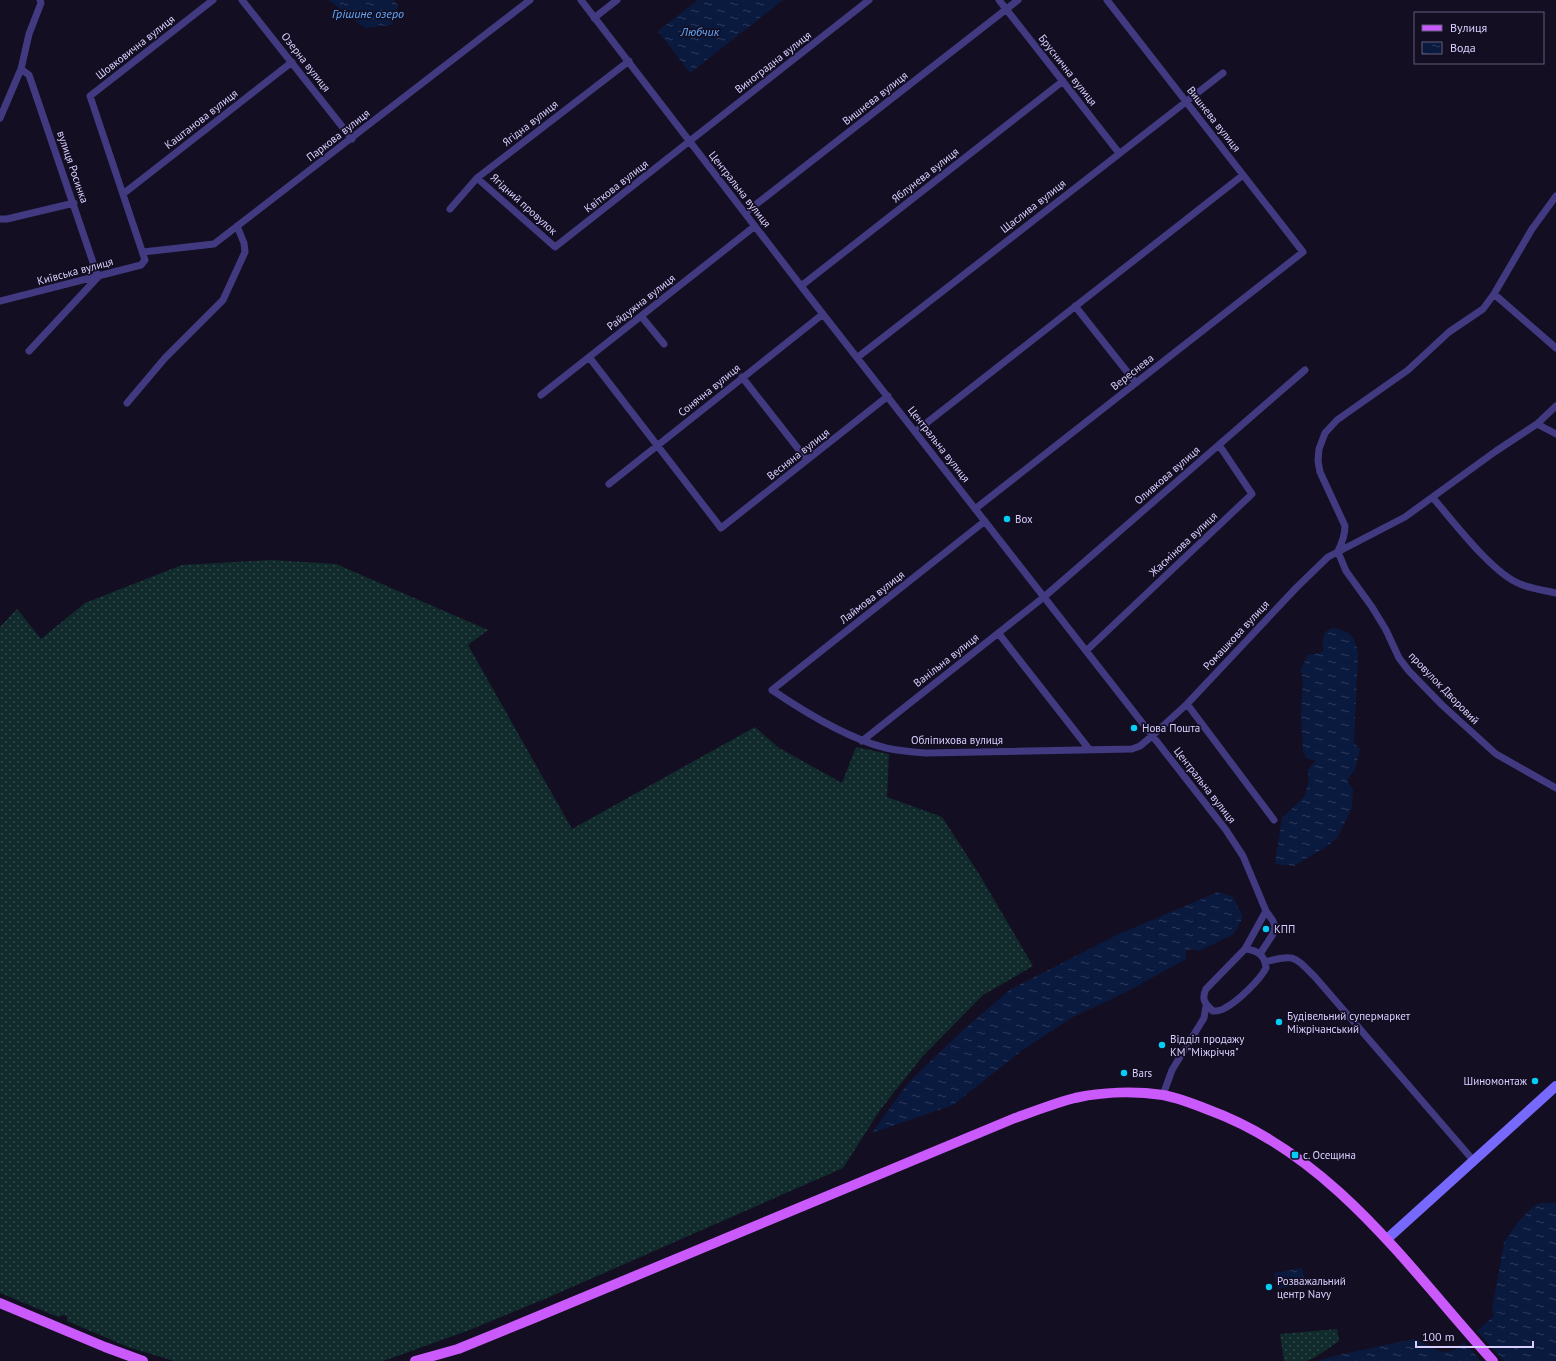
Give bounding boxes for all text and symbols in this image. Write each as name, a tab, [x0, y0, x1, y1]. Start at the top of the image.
water label: Грішине озеро	[332, 6, 404, 21]
street label: Шовковична вулиця	[93, 12, 177, 82]
legend	[1414, 12, 1544, 64]
text: Вулиця	[1450, 20, 1487, 35]
water label: Любчик	[680, 24, 720, 39]
street label: Виноградна вулиця	[732, 28, 814, 96]
street label: Озерна вулиця	[278, 30, 334, 94]
street label: Бруснична вулиця	[1036, 31, 1100, 109]
text: Вода	[1450, 40, 1476, 55]
street label: Вишнева вулиця	[839, 68, 911, 128]
street label: Вишнева вулиця	[1184, 83, 1244, 155]
street label: Каштанова вулиця	[162, 86, 240, 152]
street label: Ягідна вулиця	[499, 97, 561, 149]
street label: Паркова вулиця	[303, 106, 373, 164]
street label: вулиця Росинка	[54, 129, 92, 205]
street label: Яблунева вулиця	[889, 144, 961, 206]
street label: Центральна вулиця	[706, 148, 774, 230]
street label: Квіткова вулиця	[581, 157, 651, 215]
street label: Ягідний провулок	[488, 170, 561, 238]
street label: Щаслива вулиця	[998, 176, 1068, 236]
street label: Київська вулиця	[35, 254, 115, 288]
street label: Райдужна вулиця	[604, 271, 678, 333]
street label: Вереснева	[1108, 351, 1156, 393]
street label: Сонячна вулиця	[675, 361, 743, 419]
street label: Центральна вулиця	[905, 403, 973, 485]
street label: Весняна вулиця	[764, 425, 832, 483]
street label: Оливкова вулиця	[1131, 443, 1203, 507]
street label: Жасмінова вулиця	[1145, 509, 1220, 580]
place label: Box	[1015, 512, 1033, 526]
marker: Box	[1002, 514, 1012, 524]
street label: Лаймова вулиця	[836, 567, 907, 627]
street label: Ромашкова вулиця	[1200, 597, 1272, 673]
street label: Ванільна вулиця	[911, 630, 981, 690]
street label: провулок Дворовий	[1406, 649, 1482, 727]
place label: Нова Пошта	[1142, 721, 1200, 735]
marker: Нова Пошта	[1129, 723, 1139, 733]
street label: Обліпихова вулиця	[911, 733, 1003, 747]
street label: Центральна вулиця	[1171, 744, 1239, 826]
place label: КПП	[1274, 922, 1295, 936]
marker: КПП	[1261, 924, 1271, 934]
place label: Будівельний супермаркет Міжрічанський	[1287, 1009, 1411, 1036]
marker: Будівельний супермаркет Міжрічанський	[1274, 1017, 1284, 1027]
place label: Відділ продажу КМ "Міжріччя"	[1170, 1032, 1245, 1059]
marker: Відділ продажу КМ "Міжріччя"	[1157, 1040, 1167, 1050]
place label: Bars	[1132, 1066, 1153, 1080]
marker: Bars	[1119, 1068, 1129, 1078]
place label: Шиномонтаж	[1463, 1074, 1528, 1088]
marker: Шиномонтаж	[1530, 1076, 1540, 1086]
place label: с. Осещина	[1303, 1148, 1356, 1162]
marker: с. Осещина	[1290, 1150, 1300, 1160]
place label: Розважальний центр Navy	[1277, 1274, 1346, 1301]
marker: Розважальний центр Navy	[1264, 1282, 1274, 1292]
scale bar	[1416, 1323, 1533, 1349]
text: 100 m	[1422, 1329, 1455, 1344]

